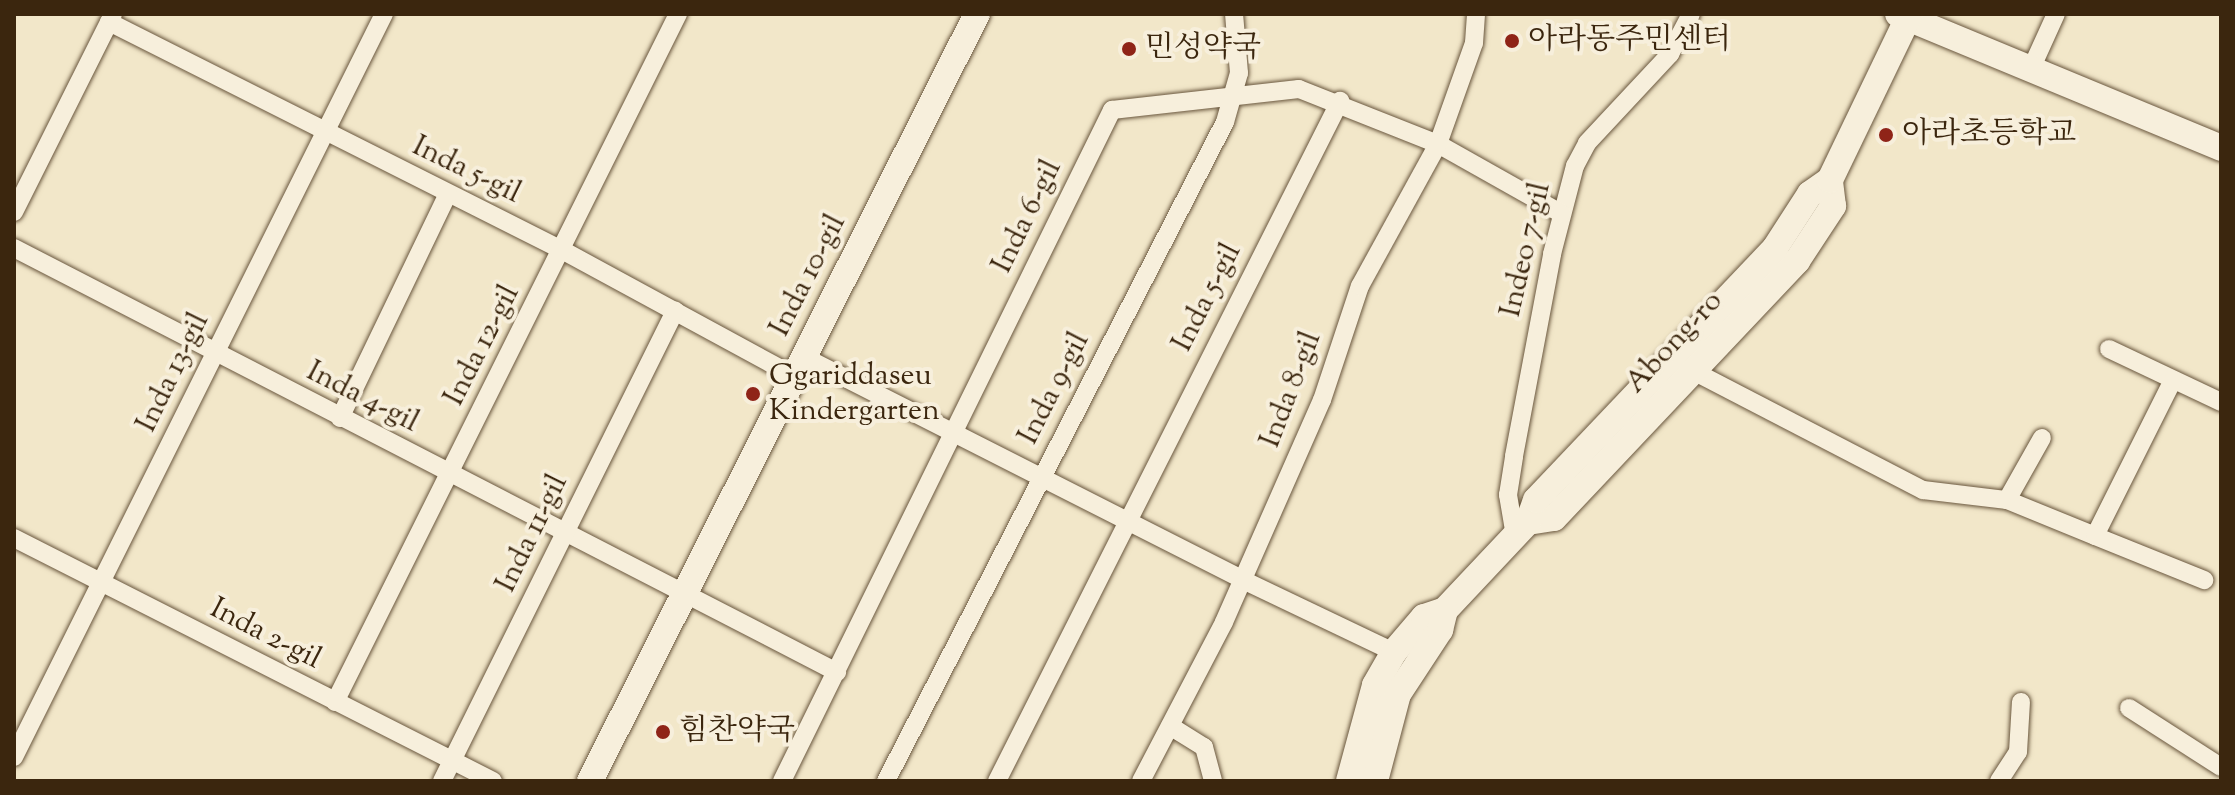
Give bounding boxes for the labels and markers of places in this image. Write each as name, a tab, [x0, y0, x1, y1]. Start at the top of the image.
place label: 아라동주민센터	[1528, 23, 1731, 59]
place label: 민성약국	[1145, 31, 1261, 67]
marker: 아라동주민센터	[1503, 32, 1521, 50]
marker: 민성약국	[1120, 40, 1138, 58]
place label: 아라초등학교	[1902, 117, 2076, 153]
marker: 아라초등학교	[1877, 126, 1895, 144]
place label: Ggariddaseu Kindergarten	[769, 359, 940, 430]
marker: Ggariddaseu Kindergarten	[744, 385, 762, 403]
place label: 힘찬약국	[679, 714, 795, 750]
marker: 힘찬약국	[654, 723, 672, 741]

